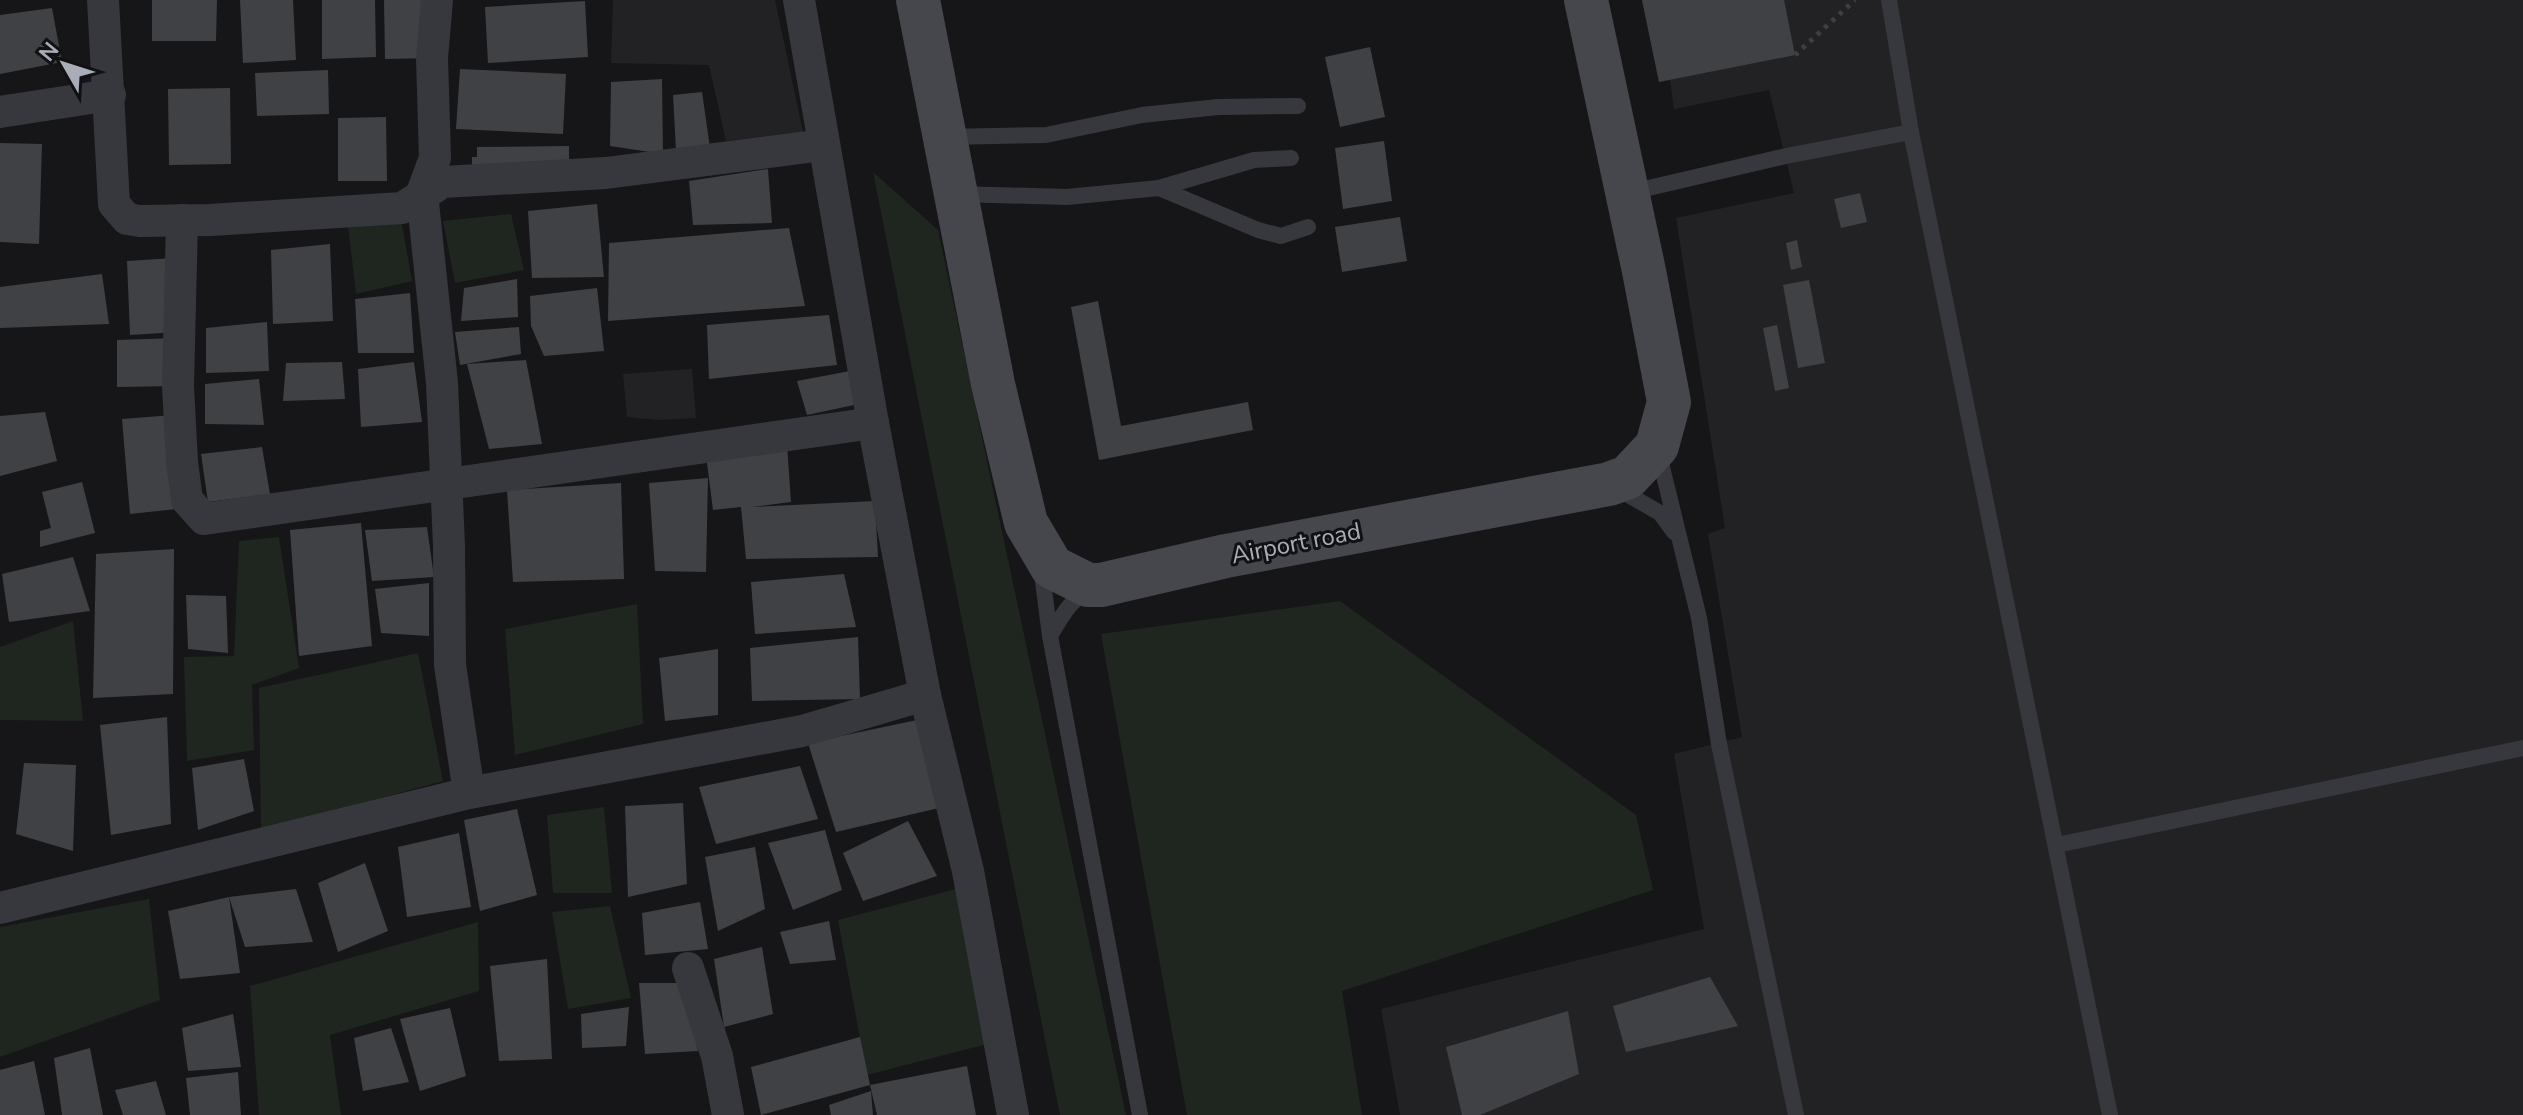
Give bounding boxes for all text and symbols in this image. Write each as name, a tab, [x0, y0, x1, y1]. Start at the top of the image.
north arrow	[24, 24, 104, 104]
text: N	[32, 36, 66, 68]
street label: Airport road	[1229, 515, 1363, 571]

